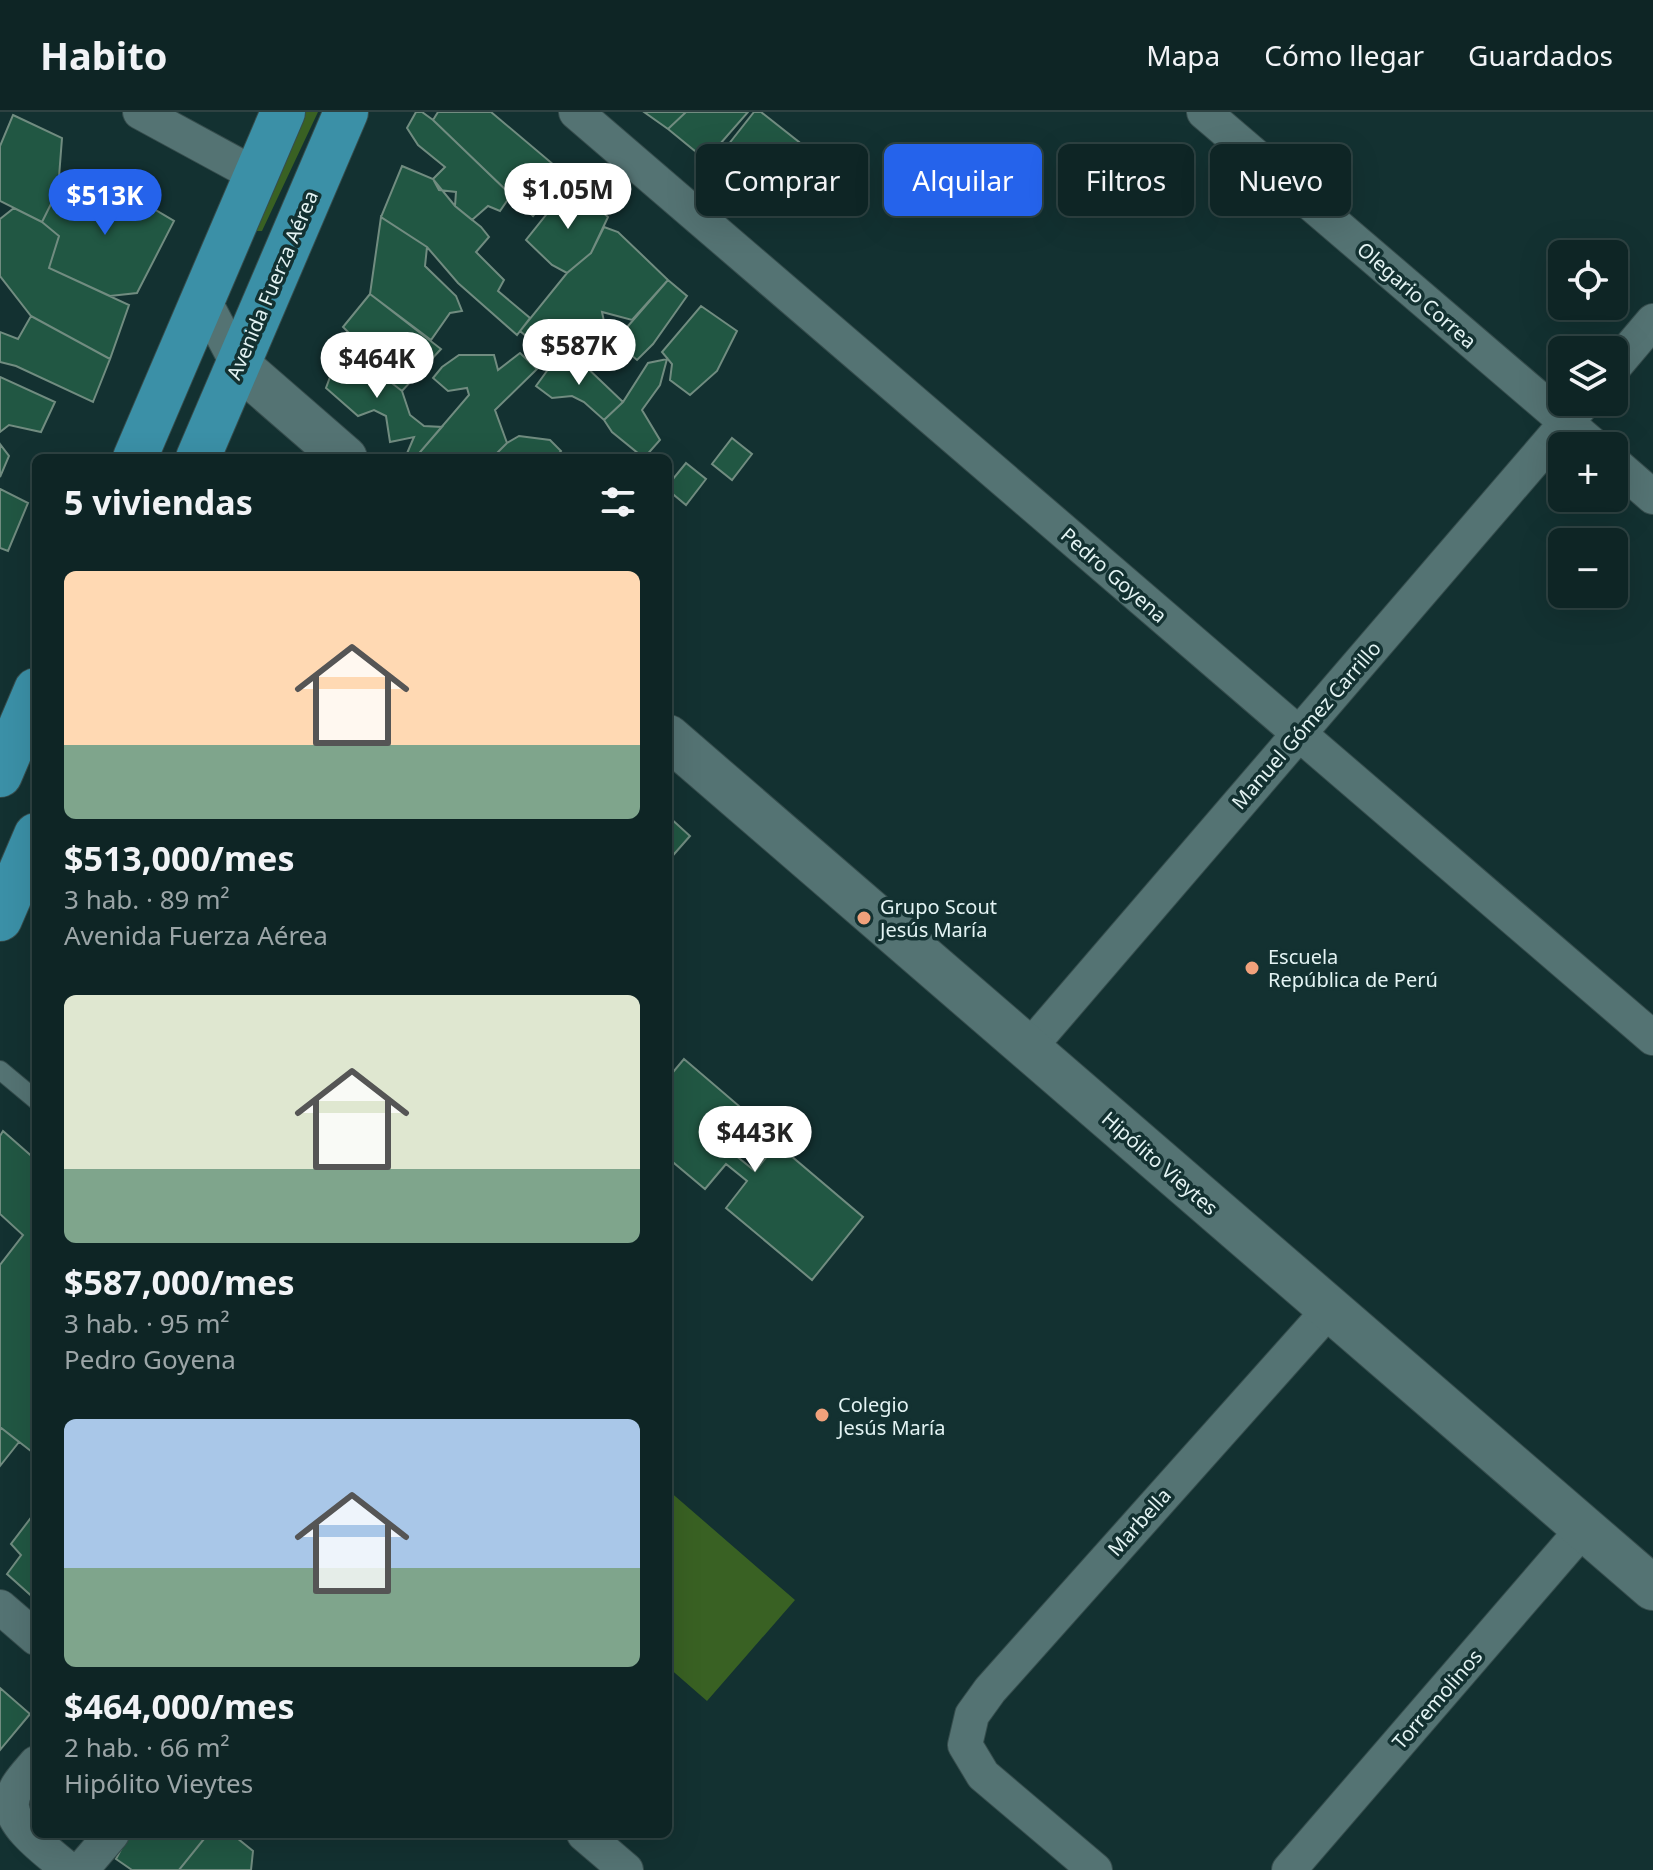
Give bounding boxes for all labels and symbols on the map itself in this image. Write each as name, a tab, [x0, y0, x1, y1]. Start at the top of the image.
pin: $1.05M	[503, 163, 633, 231]
pin: $513K	[49, 169, 161, 237]
street label: Avenida Fuerza Aérea	[220, 186, 324, 384]
street label: Olegario Correa	[1352, 236, 1482, 354]
pin: $587K	[523, 319, 635, 387]
pin: $464K	[321, 332, 433, 400]
street label: Pedro Goyena	[1055, 521, 1173, 629]
street label: Manuel Gómez Carrillo	[1225, 635, 1387, 815]
place label: Grupo Scout Jesús María	[878, 893, 997, 943]
marker: Grupo Scout Jesús María	[855, 909, 873, 927]
place label: Escuela República de Perú	[1268, 943, 1438, 993]
marker: Escuela República de Perú	[1243, 959, 1261, 977]
street label: Hipólito Vieytes	[1096, 1105, 1224, 1221]
pin: $443K	[699, 1106, 811, 1174]
place label: Colegio Jesús María	[836, 1391, 945, 1441]
marker: Colegio Jesús María	[813, 1406, 831, 1424]
street label: Marbella	[1101, 1482, 1177, 1562]
street label: Torremolinos	[1386, 1643, 1488, 1755]

